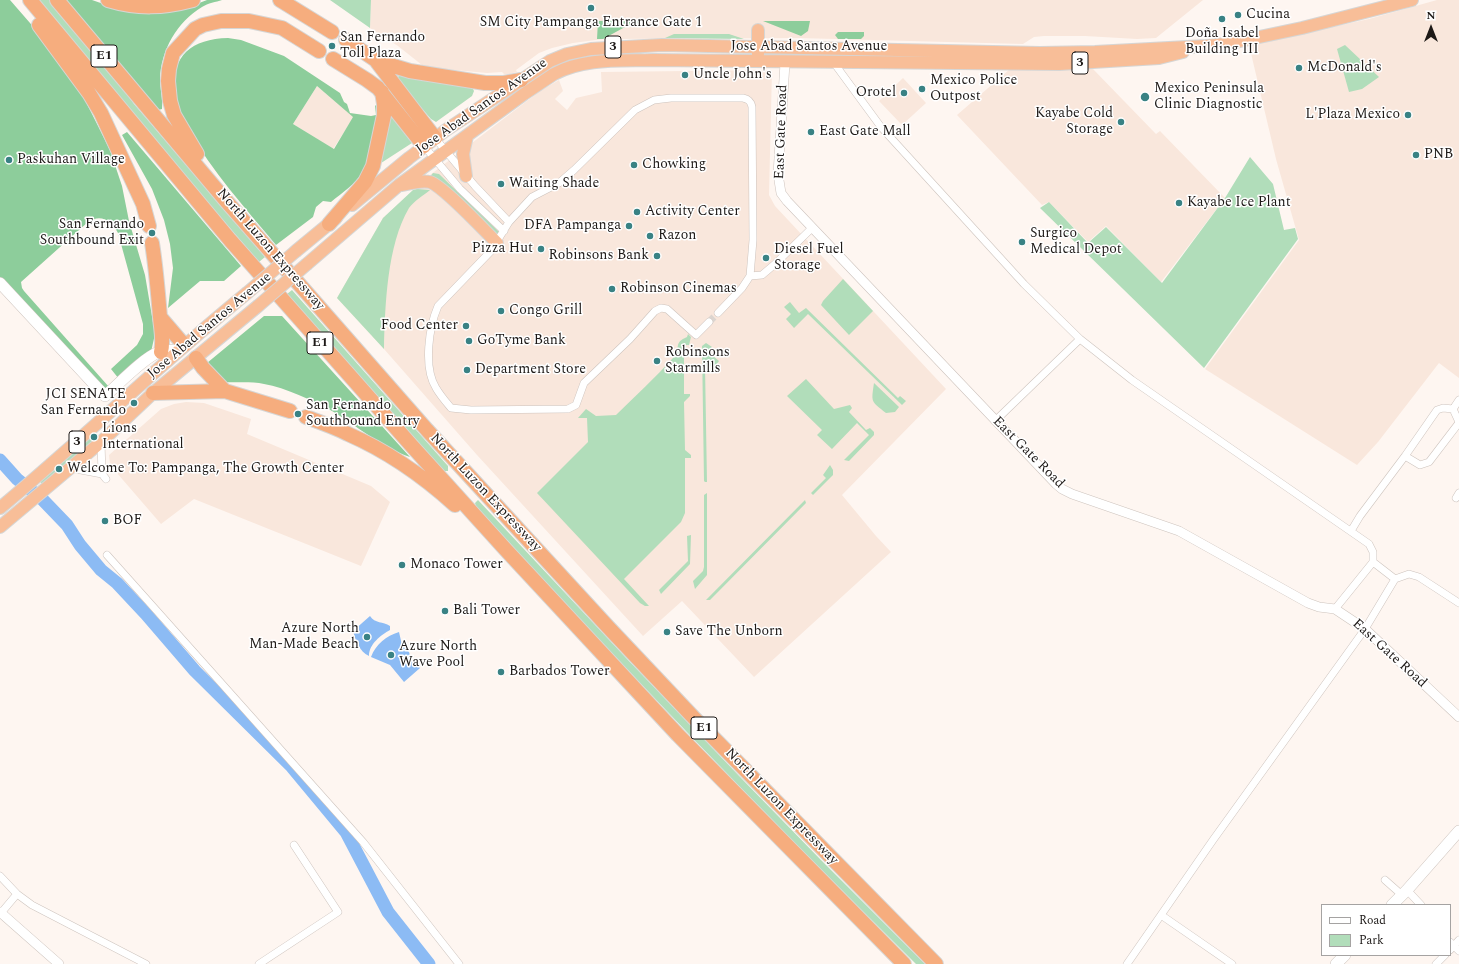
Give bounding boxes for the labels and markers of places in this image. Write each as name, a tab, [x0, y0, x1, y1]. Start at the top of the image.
marker: SM City Pampanga Entrance Gate 1	[586, 3, 596, 13]
place label: Cucina	[1246, 7, 1290, 23]
marker: Cucina	[1233, 10, 1243, 20]
marker: Doña Isabel Building III	[1217, 14, 1227, 24]
place label: SM City Pampanga Entrance Gate 1	[480, 15, 702, 31]
place label: Doña Isabel Building III	[1185, 26, 1259, 58]
place label: San Fernando Toll Plaza	[340, 30, 425, 62]
marker: San Fernando Toll Plaza	[327, 41, 337, 51]
place label: McDonald's	[1307, 60, 1382, 76]
marker: McDonald's	[1294, 63, 1304, 73]
place label: Uncle John's	[693, 67, 772, 83]
marker: Uncle John's	[680, 70, 690, 80]
place label: Mexico Police Outpost	[930, 73, 1017, 106]
place label: Mexico Peninsula Clinic Diagnostic	[1154, 81, 1264, 114]
marker: Mexico Police Outpost	[917, 84, 927, 94]
place label: Orotel	[856, 85, 896, 101]
marker: Orotel	[899, 88, 909, 98]
marker: Mexico Peninsula Clinic Diagnostic	[1139, 91, 1151, 103]
place label: Kayabe Cold Storage	[1035, 106, 1113, 138]
place label: L'Plaza Mexico	[1305, 107, 1400, 123]
marker: L'Plaza Mexico	[1403, 110, 1413, 120]
marker: Kayabe Cold Storage	[1116, 117, 1126, 127]
place label: East Gate Mall	[819, 124, 911, 140]
marker: East Gate Mall	[806, 127, 816, 137]
place label: PNB	[1424, 147, 1453, 163]
marker: PNB	[1411, 150, 1421, 160]
place label: Paskuhan Village	[17, 152, 125, 168]
marker: Paskuhan Village	[4, 155, 14, 165]
place label: Chowking	[642, 157, 706, 173]
marker: Chowking	[629, 160, 639, 170]
place label: Waiting Shade	[509, 176, 599, 192]
marker: Waiting Shade	[496, 179, 506, 189]
place label: Kayabe Ice Plant	[1187, 195, 1291, 211]
marker: Kayabe Ice Plant	[1174, 198, 1184, 208]
place label: Activity Center	[645, 204, 740, 220]
marker: Activity Center	[632, 207, 642, 217]
place label: San Fernando Southbound Exit	[40, 217, 144, 250]
place label: DFA Pampanga	[524, 218, 621, 234]
marker: DFA Pampanga	[624, 221, 634, 231]
place label: Surgico Medical Depot	[1030, 226, 1122, 258]
marker: San Fernando Southbound Exit	[147, 228, 157, 238]
place label: Razon	[658, 228, 696, 244]
marker: Razon	[645, 231, 655, 241]
marker: Surgico Medical Depot	[1017, 237, 1027, 247]
place label: Pizza Hut	[472, 241, 533, 257]
place label: Diesel Fuel Storage	[774, 242, 844, 274]
marker: Pizza Hut	[536, 244, 546, 254]
place label: Robinsons Bank	[549, 248, 649, 264]
marker: Robinsons Bank	[652, 251, 662, 261]
marker: Diesel Fuel Storage	[761, 253, 771, 263]
place label: Robinson Cinemas	[620, 281, 737, 297]
marker: Robinson Cinemas	[607, 284, 617, 294]
place label: Congo Grill	[509, 303, 582, 319]
marker: Congo Grill	[496, 306, 506, 316]
place label: Food Center	[381, 318, 458, 334]
marker: Food Center	[461, 321, 471, 331]
place label: GoTyme Bank	[477, 333, 566, 349]
marker: GoTyme Bank	[464, 336, 474, 346]
place label: Robinsons Starmills	[665, 345, 730, 378]
marker: Robinsons Starmills	[652, 356, 662, 366]
place label: Department Store	[475, 362, 586, 378]
marker: Department Store	[462, 365, 472, 375]
place label: JCI SENATE San Fernando	[41, 387, 126, 420]
marker: JCI SENATE San Fernando	[129, 398, 139, 408]
place label: San Fernando Southbound Entry	[306, 398, 420, 430]
marker: San Fernando Southbound Entry	[293, 409, 303, 419]
place label: Lions International	[102, 421, 184, 454]
marker: Lions International	[89, 432, 99, 442]
place label: Welcome To: Pampanga, The Growth Center	[67, 461, 344, 477]
marker: Welcome To: Pampanga, The Growth Center	[54, 464, 64, 474]
place label: BOF	[113, 513, 142, 529]
marker: BOF	[100, 516, 110, 526]
place label: Monaco Tower	[410, 557, 503, 573]
marker: Monaco Tower	[397, 560, 407, 570]
place label: Bali Tower	[453, 603, 520, 619]
marker: Bali Tower	[440, 606, 450, 616]
place label: Azure North Man-Made Beach	[249, 621, 359, 654]
place label: Save The Unborn	[675, 624, 783, 640]
marker: Save The Unborn	[662, 627, 672, 637]
marker: Azure North Man-Made Beach	[362, 632, 372, 642]
place label: Azure North Wave Pool	[399, 639, 477, 672]
marker: Azure North Wave Pool	[386, 650, 396, 660]
place label: Barbados Tower	[509, 664, 609, 680]
marker: Barbados Tower	[496, 667, 506, 677]

